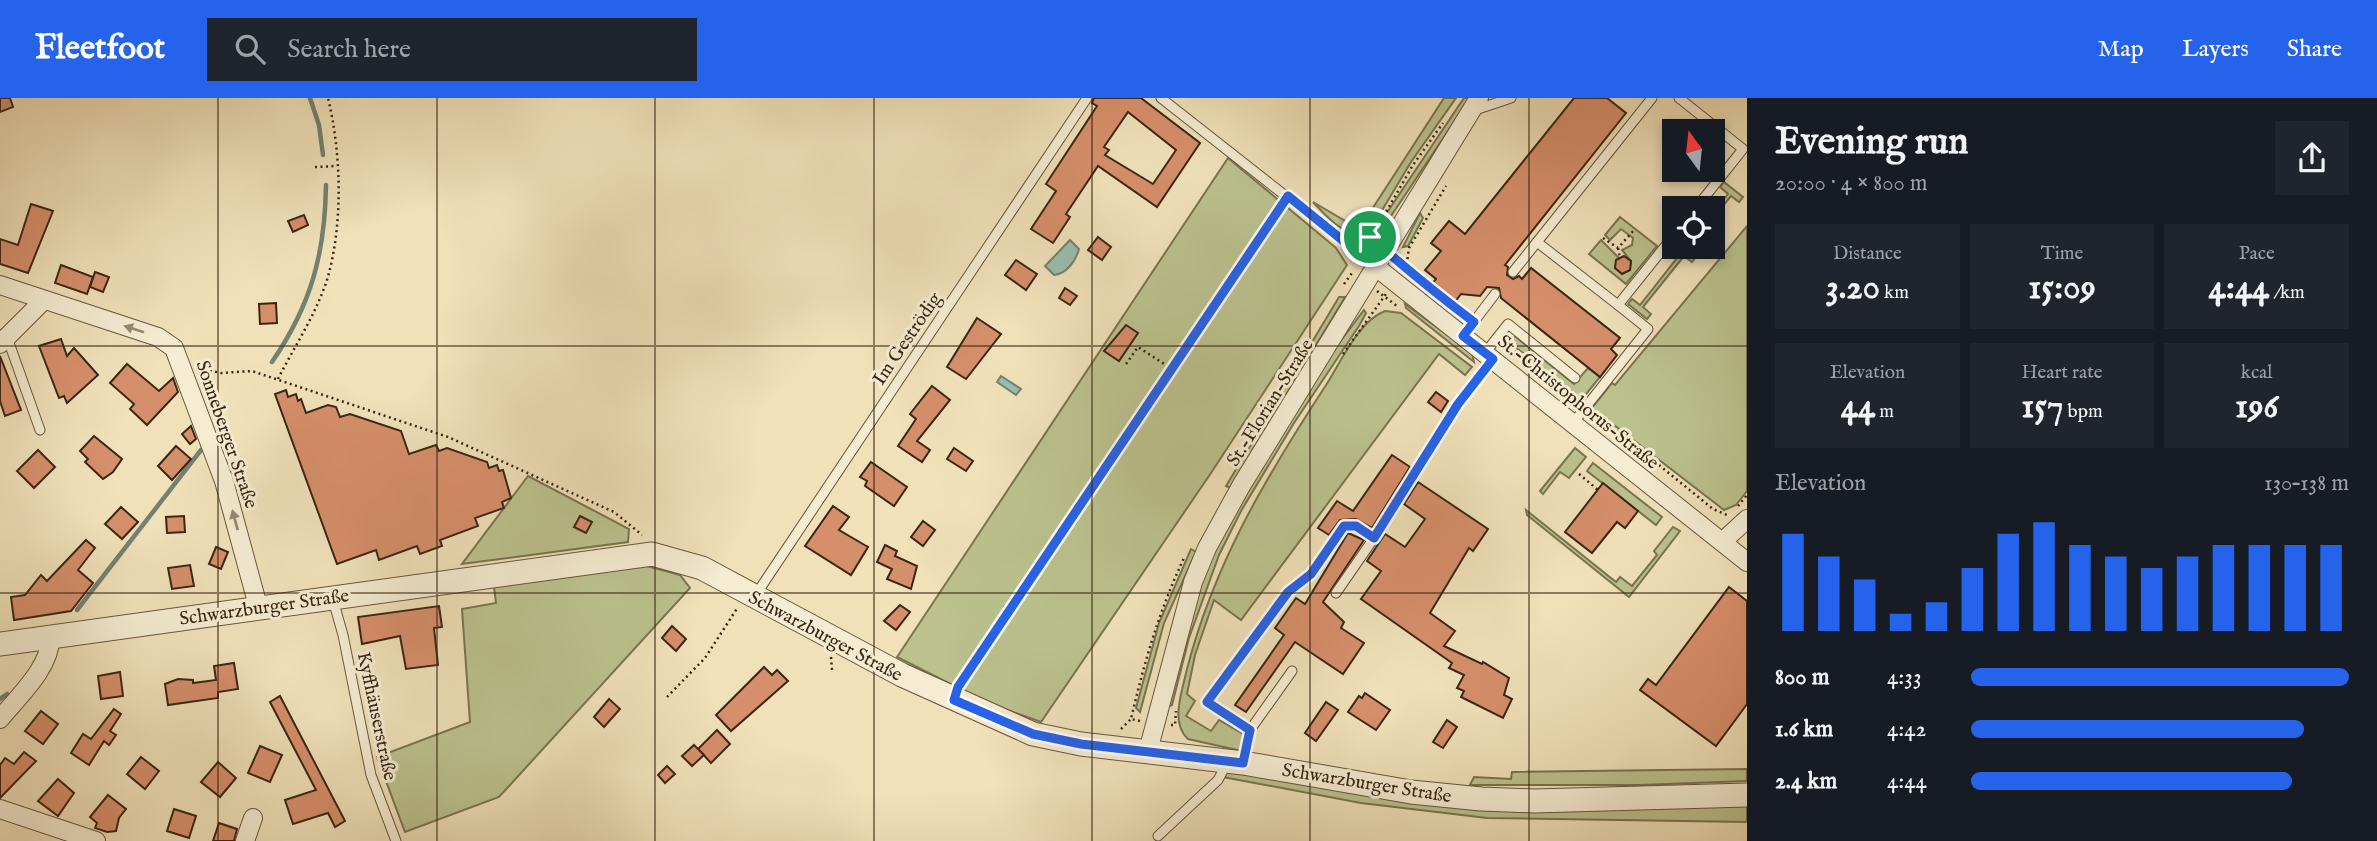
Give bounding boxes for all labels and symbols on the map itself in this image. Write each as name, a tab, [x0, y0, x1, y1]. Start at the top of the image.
north arrow	[1662, 119, 1726, 182]
pin	[1340, 207, 1400, 267]
street label: Im Geströdig	[868, 288, 948, 390]
one-way arrow	[123, 323, 144, 334]
street label: St.-Christophorus-Straße	[1492, 330, 1664, 475]
street label: St.-Florian-Straße	[1222, 335, 1320, 471]
street label: Sonneberger Straße	[190, 358, 263, 512]
one-way arrow	[229, 509, 239, 530]
street label: Schwarzburger Straße	[178, 584, 351, 632]
street label: Schwarzburger Straße	[744, 586, 907, 688]
street label: Kyffhäuserstraße	[351, 650, 401, 783]
street label: Schwarzburger Straße	[1280, 759, 1453, 809]

